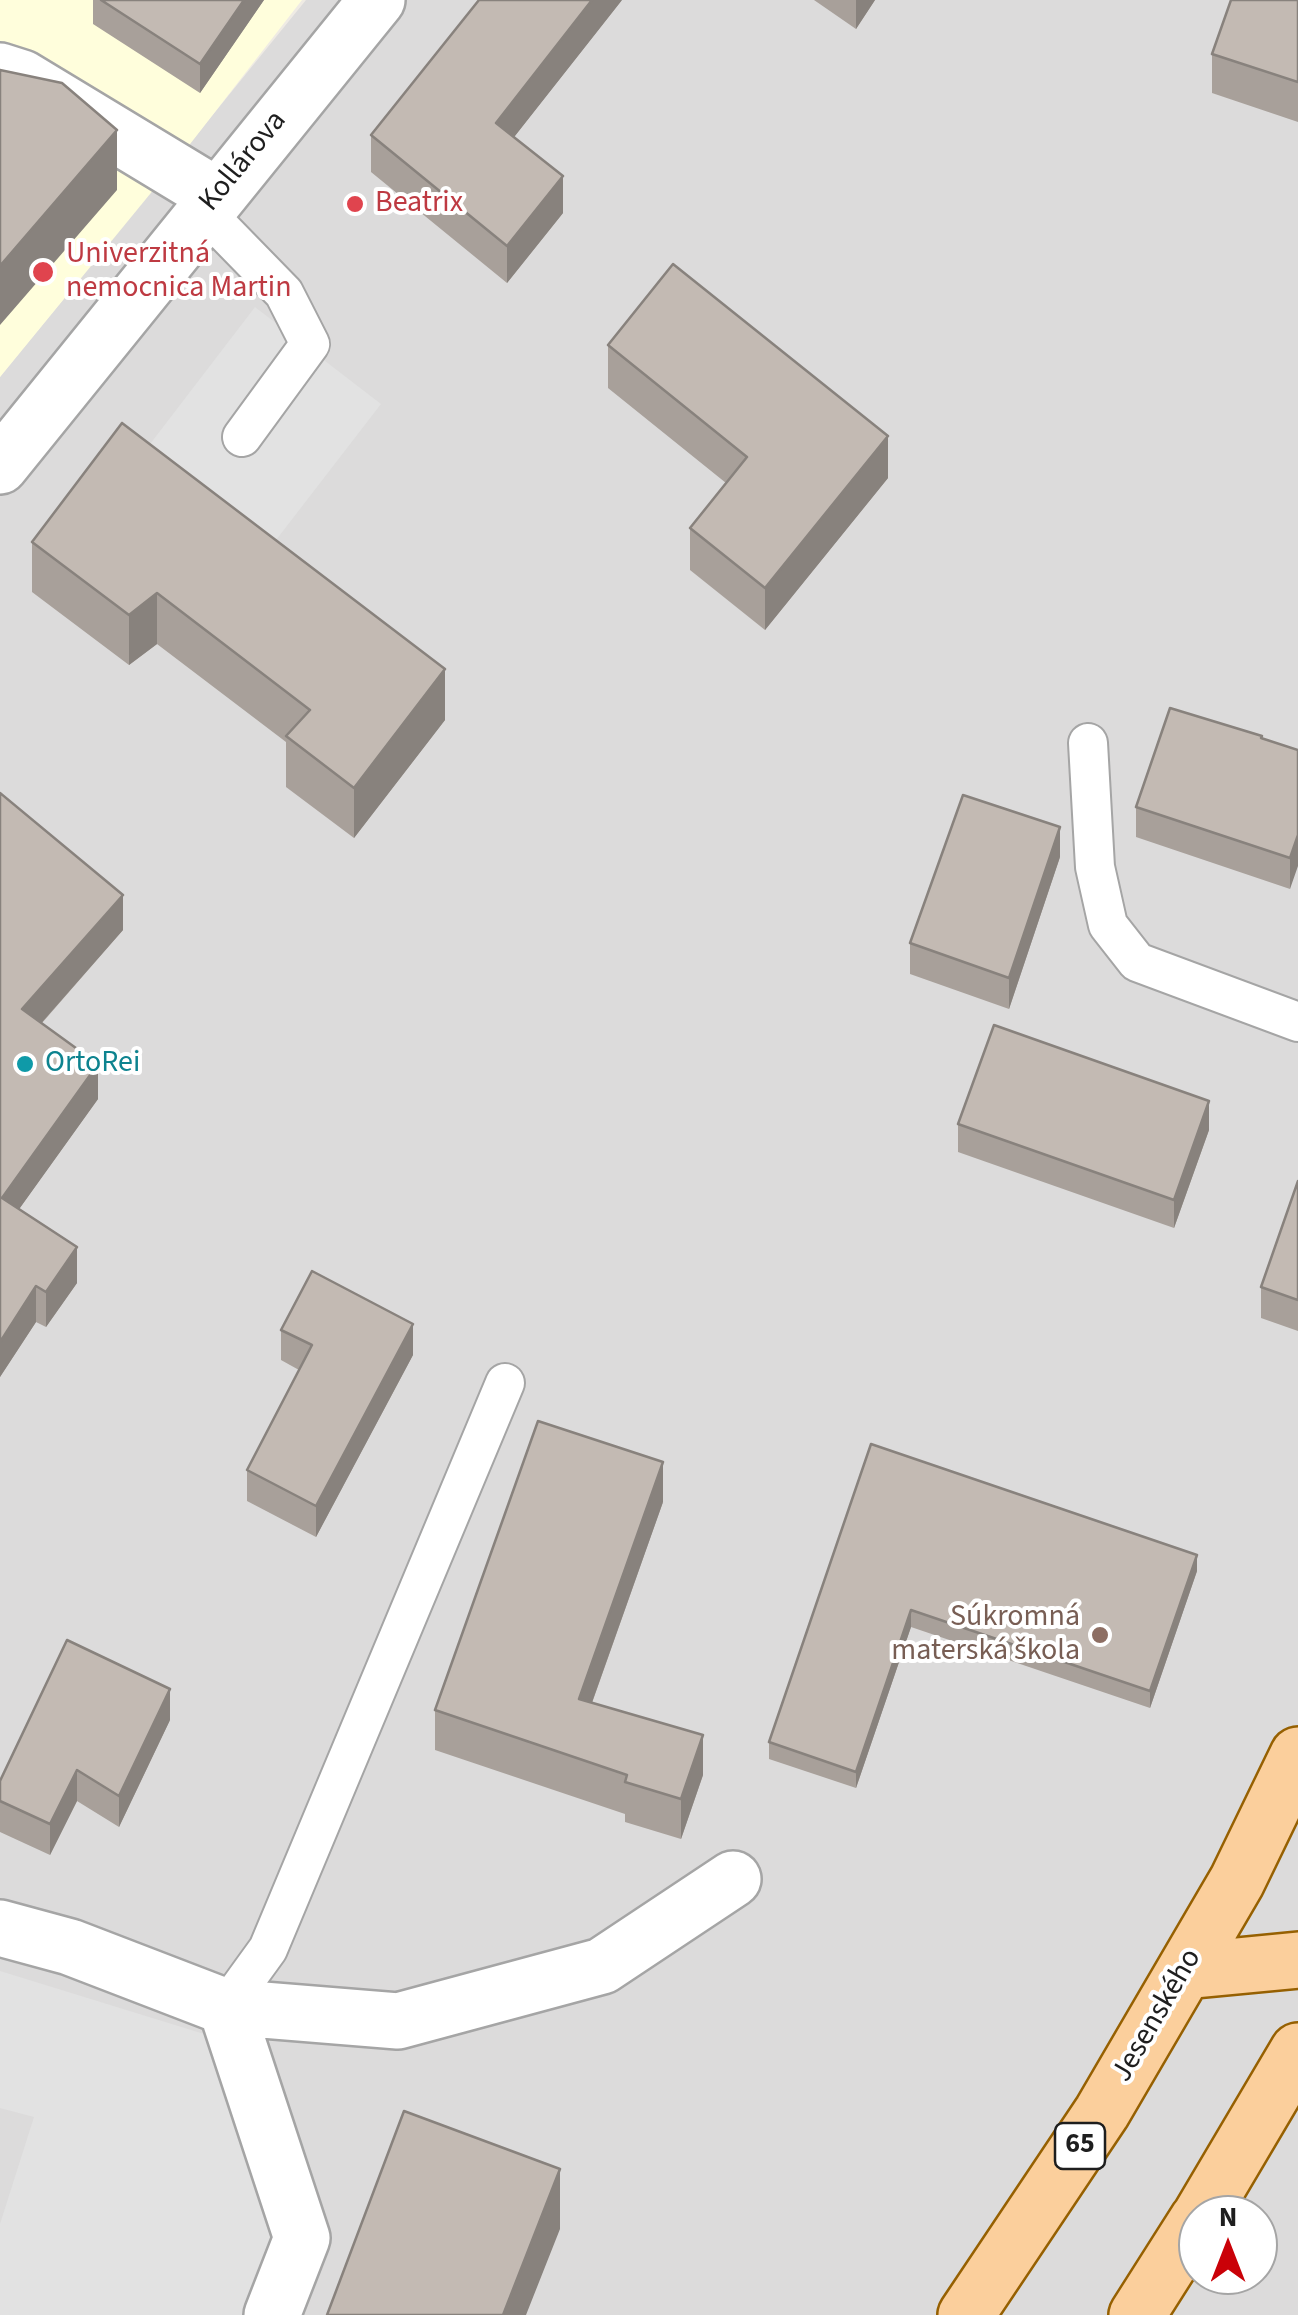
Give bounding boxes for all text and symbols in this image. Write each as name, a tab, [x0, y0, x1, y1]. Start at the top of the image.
street label: Kollárova	[193, 105, 295, 219]
place label: Beatrix	[375, 186, 463, 222]
marker: Beatrix	[344, 193, 366, 215]
place label: Univerzitná nemocnica Martin	[66, 237, 292, 308]
marker: Univerzitná nemocnica Martin	[30, 259, 56, 285]
place label: OrtoRei	[45, 1046, 140, 1082]
marker: OrtoRei	[14, 1053, 36, 1075]
place label: Súkromná materská škola	[891, 1600, 1080, 1670]
marker: Súkromná materská škola	[1089, 1624, 1111, 1646]
street label: Jesenského	[1106, 1943, 1210, 2089]
road number: 65	[1055, 2123, 1105, 2169]
north arrow	[1178, 2195, 1278, 2295]
text: N	[1219, 2197, 1237, 2237]

